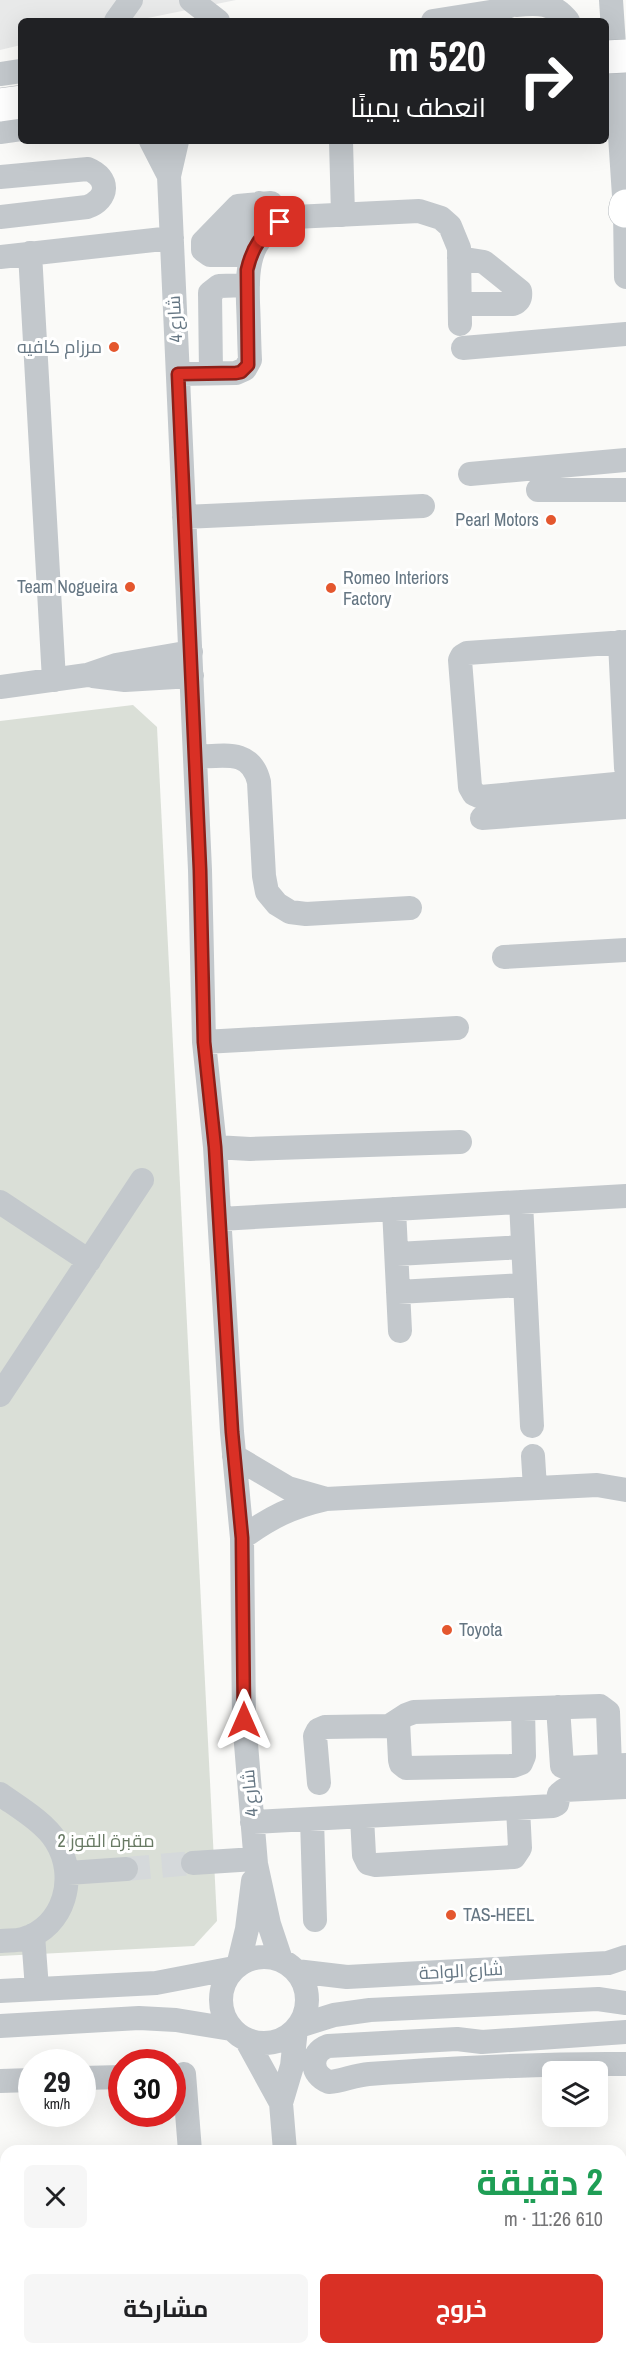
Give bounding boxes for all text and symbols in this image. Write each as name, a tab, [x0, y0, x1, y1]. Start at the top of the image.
text: 520 m	[388, 28, 486, 84]
icon: right	[507, 42, 585, 120]
text: انعطف يمينًا	[350, 89, 486, 125]
pin	[254, 196, 305, 247]
icon: arrive	[263, 205, 296, 238]
street label: شارع 4	[161, 295, 188, 343]
place label: مرزام كافيه	[17, 334, 102, 359]
marker: مرزام كافيه	[107, 340, 121, 354]
place label: Pearl Motors	[455, 507, 539, 532]
marker: Pearl Motors	[544, 513, 558, 527]
place label: Romeo Interiors Factory	[343, 565, 449, 611]
place label: Team Nogueira	[17, 574, 118, 599]
marker: Team Nogueira	[123, 580, 137, 594]
marker: Romeo Interiors Factory	[324, 581, 338, 595]
place label: Toyota	[459, 1617, 503, 1642]
marker: Toyota	[440, 1623, 454, 1637]
position arrow	[212, 1688, 276, 1752]
street label: شارع 4	[235, 1768, 264, 1818]
park label: مقبرة القوز 2	[57, 1828, 155, 1853]
place label: TAS-HEEL	[463, 1902, 534, 1927]
marker: TAS-HEEL	[444, 1908, 458, 1922]
street label: شارع الواحة	[418, 1956, 504, 1985]
speed limit sign: 30	[108, 2049, 186, 2127]
text: 29	[43, 2061, 71, 2101]
map controls	[542, 2061, 608, 2127]
button: layers	[542, 2061, 608, 2127]
text: km/h	[44, 2093, 70, 2114]
text: 2 دقيقة	[477, 2158, 603, 2206]
button: close	[24, 2165, 87, 2228]
text: 610 m · 11:26	[504, 2205, 603, 2232]
button: مشاركة	[24, 2274, 308, 2343]
button: خروج	[320, 2274, 603, 2343]

